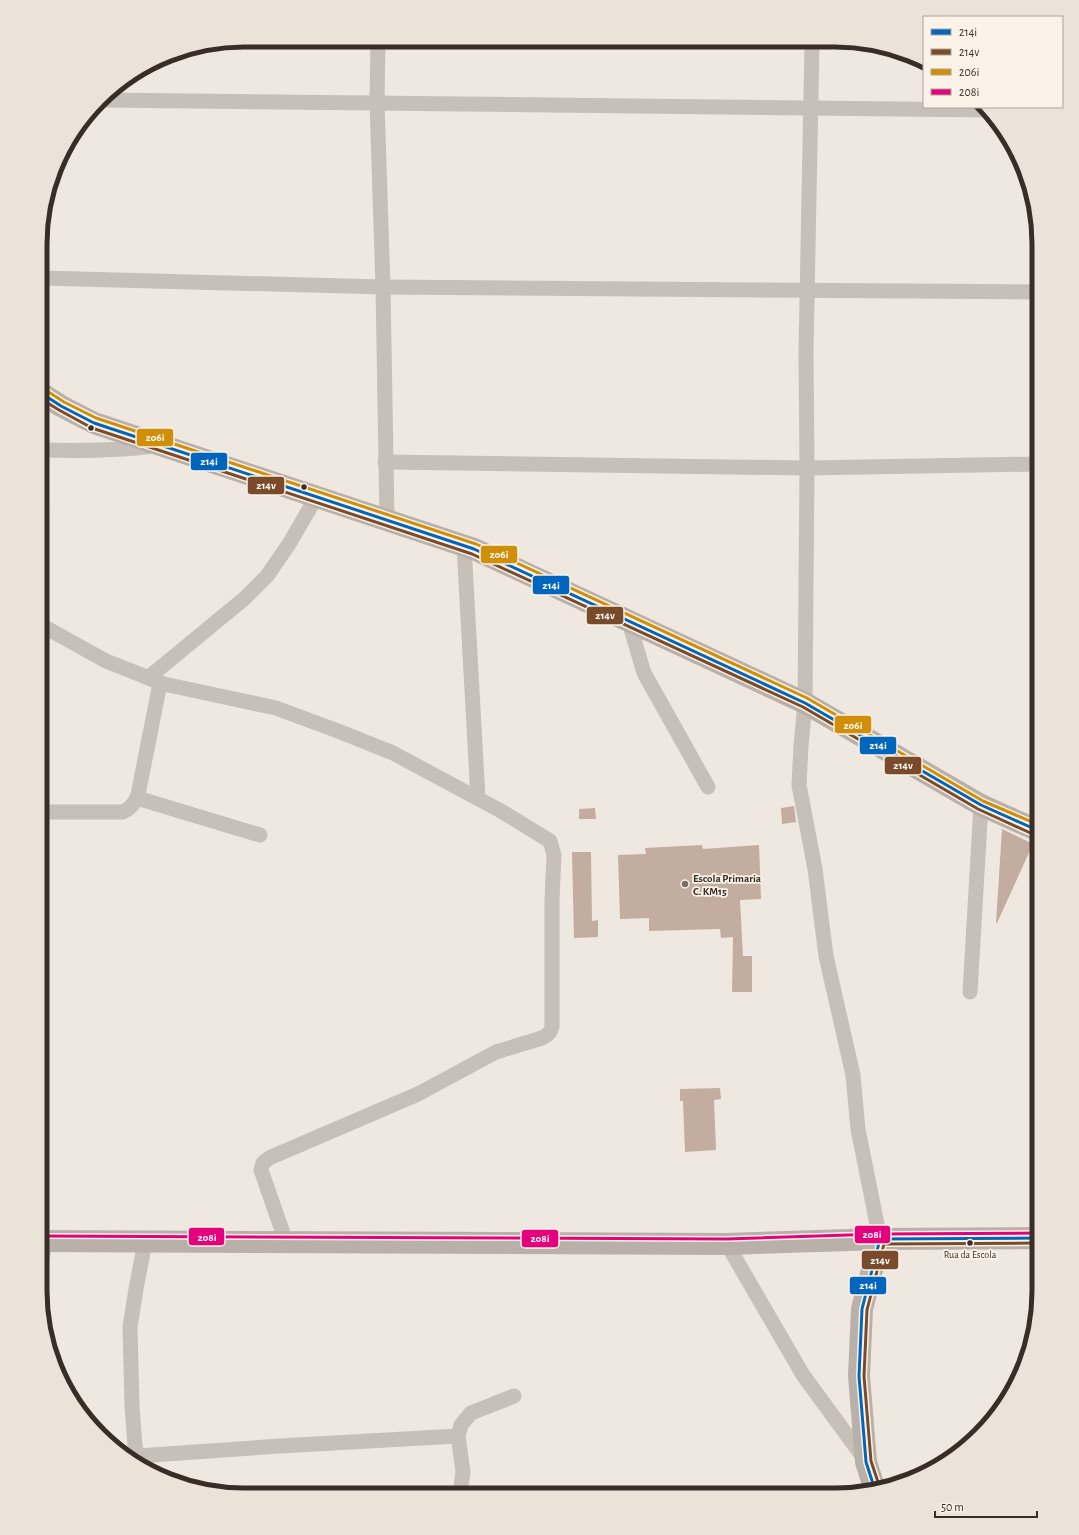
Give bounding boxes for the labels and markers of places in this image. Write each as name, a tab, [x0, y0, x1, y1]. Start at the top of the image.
unlabelled marker	[86, 423, 96, 433]
unlabelled marker	[299, 482, 309, 492]
place label: Escola Primaria C. KM15	[693, 873, 762, 897]
marker: Escola Primaria C. KM15	[680, 879, 690, 889]
marker: Rua da Escola	[965, 1238, 975, 1248]
place label: Rua da Escola	[944, 1250, 997, 1260]

